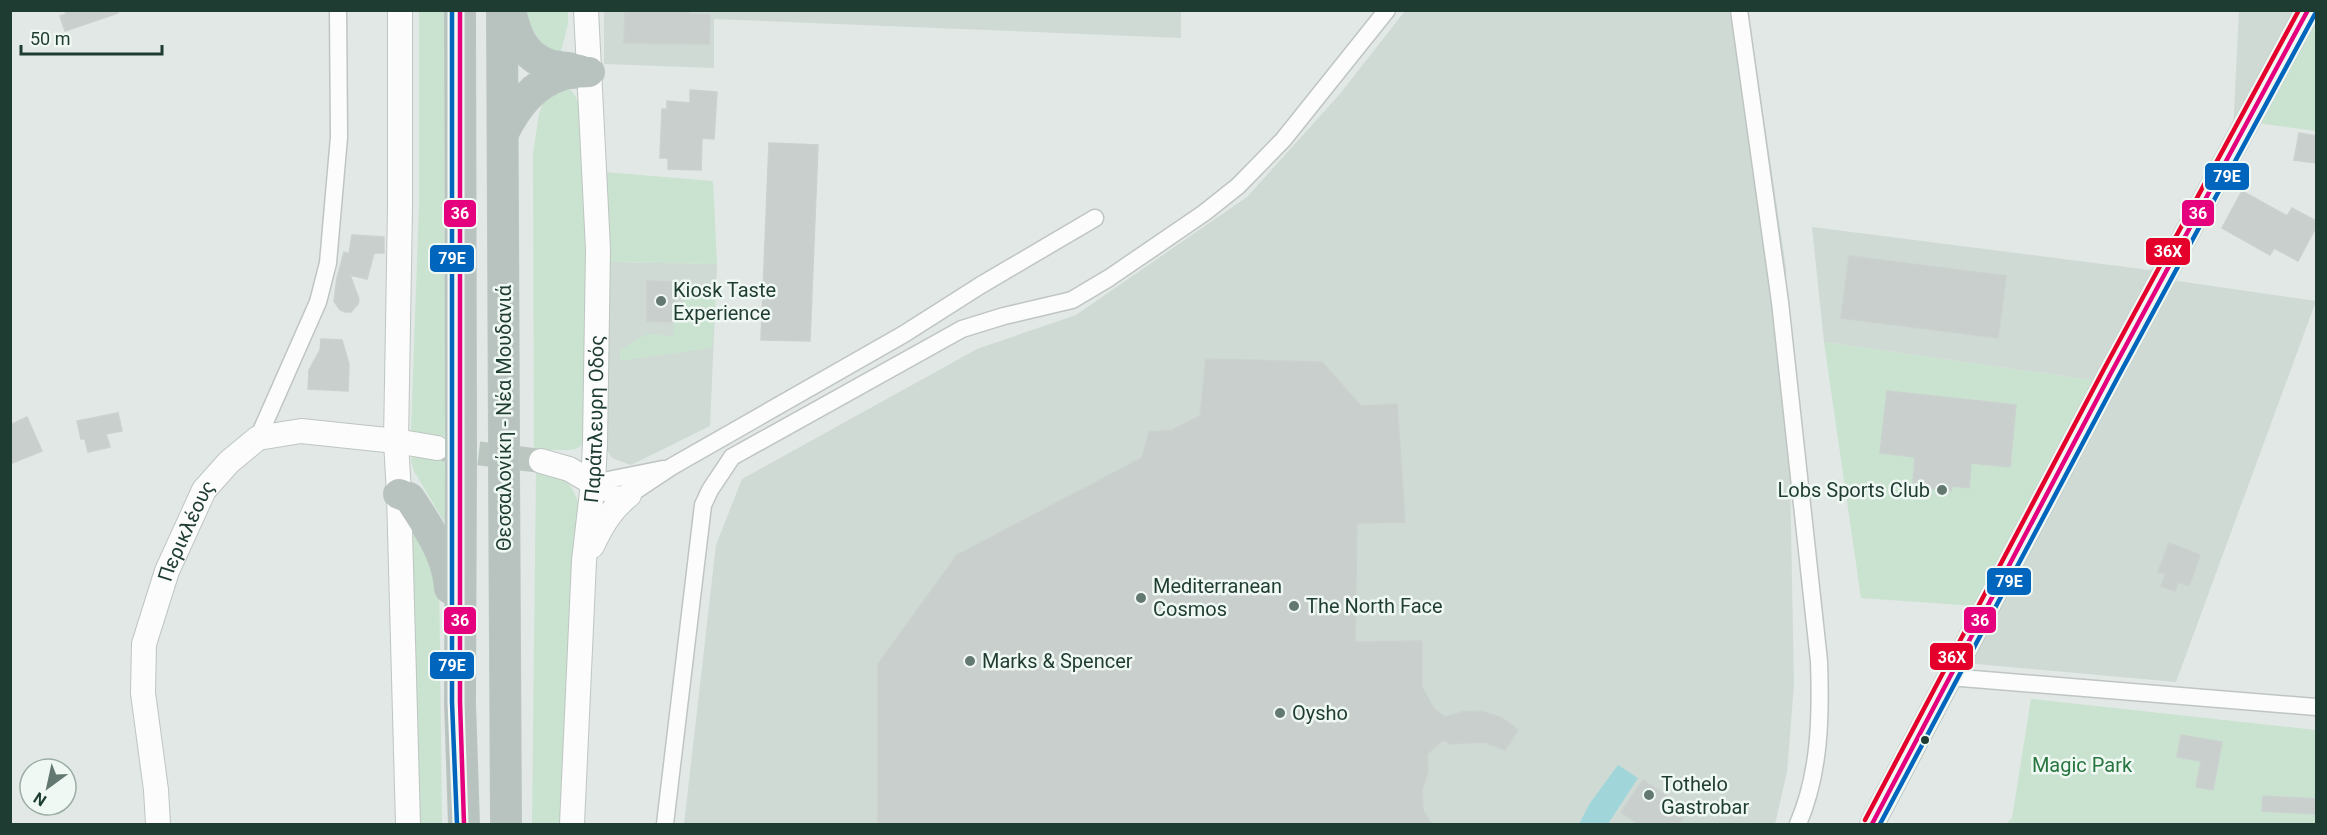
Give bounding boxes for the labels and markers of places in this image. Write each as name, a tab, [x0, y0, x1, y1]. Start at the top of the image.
place label: Kiosk Taste Experience	[673, 278, 776, 325]
marker: Kiosk Taste Experience	[654, 294, 668, 308]
place label: Lobs Sports Club	[1778, 478, 1930, 502]
marker: Lobs Sports Club	[1935, 483, 1949, 497]
place label: Mediterranean Cosmos	[1153, 574, 1282, 621]
marker: Mediterranean Cosmos	[1134, 591, 1148, 605]
place label: The North Face	[1306, 594, 1443, 618]
marker: The North Face	[1287, 599, 1301, 613]
place label: Marks & Spencer	[982, 649, 1133, 673]
marker: Marks & Spencer	[963, 654, 977, 668]
place label: Oysho	[1292, 701, 1348, 725]
marker: Oysho	[1273, 706, 1287, 720]
unlabelled marker	[1919, 734, 1931, 746]
place label: Tothelo Gastrobar	[1661, 772, 1749, 819]
marker: Tothelo Gastrobar	[1642, 788, 1656, 802]

